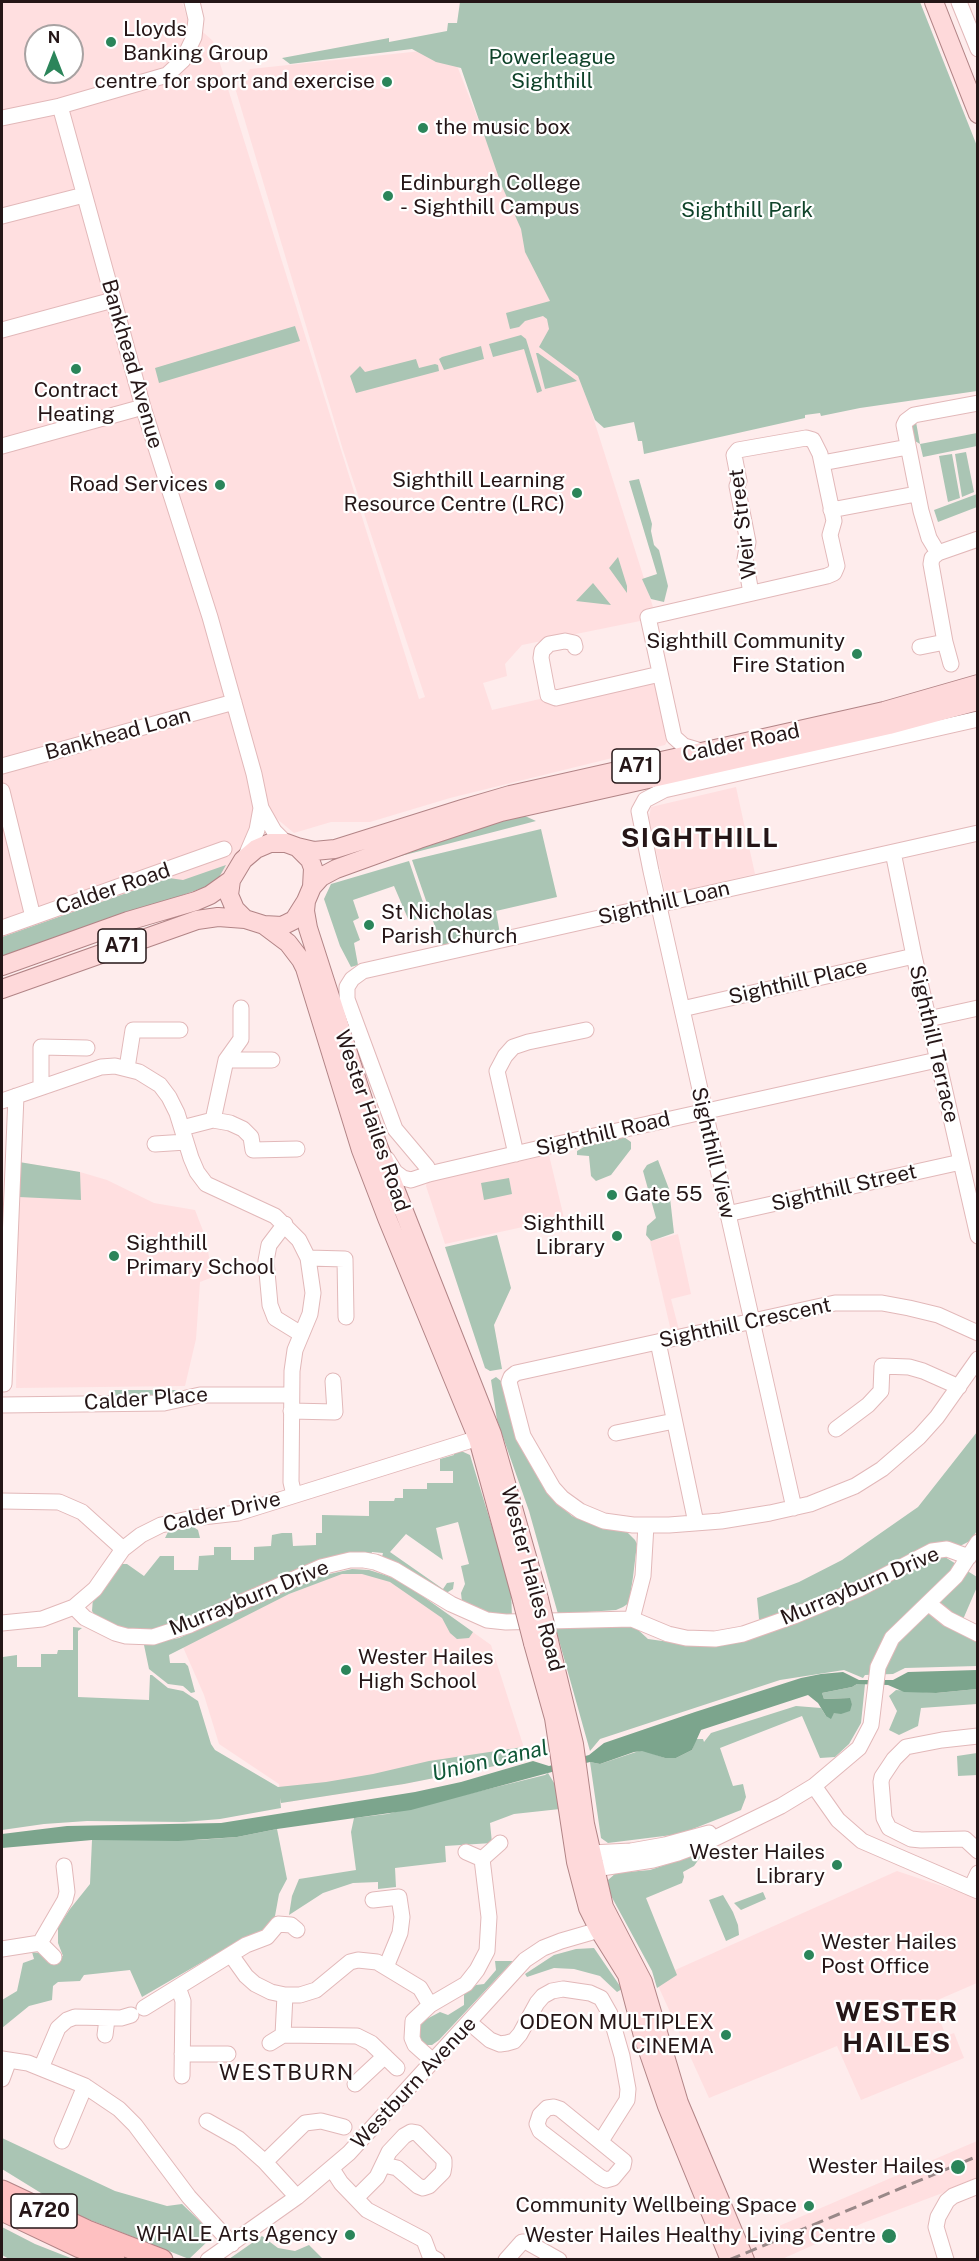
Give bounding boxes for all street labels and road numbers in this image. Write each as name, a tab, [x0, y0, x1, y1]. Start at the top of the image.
street label: Bankhead Avenue	[96, 276, 168, 452]
street label: Weir Street	[724, 467, 762, 581]
street label: Bankhead Loan	[42, 702, 194, 766]
street label: Calder Road	[680, 718, 802, 768]
road number: A71	[612, 749, 660, 783]
street label: Calder Road	[53, 858, 173, 920]
street label: Sighthill Loan	[596, 876, 732, 930]
road number: A71	[98, 929, 146, 963]
street label: Sighthill Place	[726, 954, 870, 1010]
street label: Sighthill Terrace	[904, 963, 964, 1125]
street label: Wester Hailes Road	[329, 1027, 415, 1215]
street label: Sighthill View	[686, 1085, 740, 1221]
street label: Sighthill Road	[534, 1106, 672, 1162]
street label: Sighthill Street	[769, 1159, 919, 1217]
street label: Sighthill Crescent	[657, 1292, 833, 1354]
street label: Calder Place	[83, 1382, 209, 1416]
street label: Wester Hailes Road	[495, 1484, 569, 1674]
street label: Calder Drive	[161, 1486, 283, 1538]
street label: Murrayburn Drive	[777, 1541, 943, 1631]
street label: Murrayburn Drive	[165, 1554, 333, 1642]
street label: Westburn Avenue	[346, 2012, 482, 2154]
road number: A720	[11, 2194, 77, 2228]

